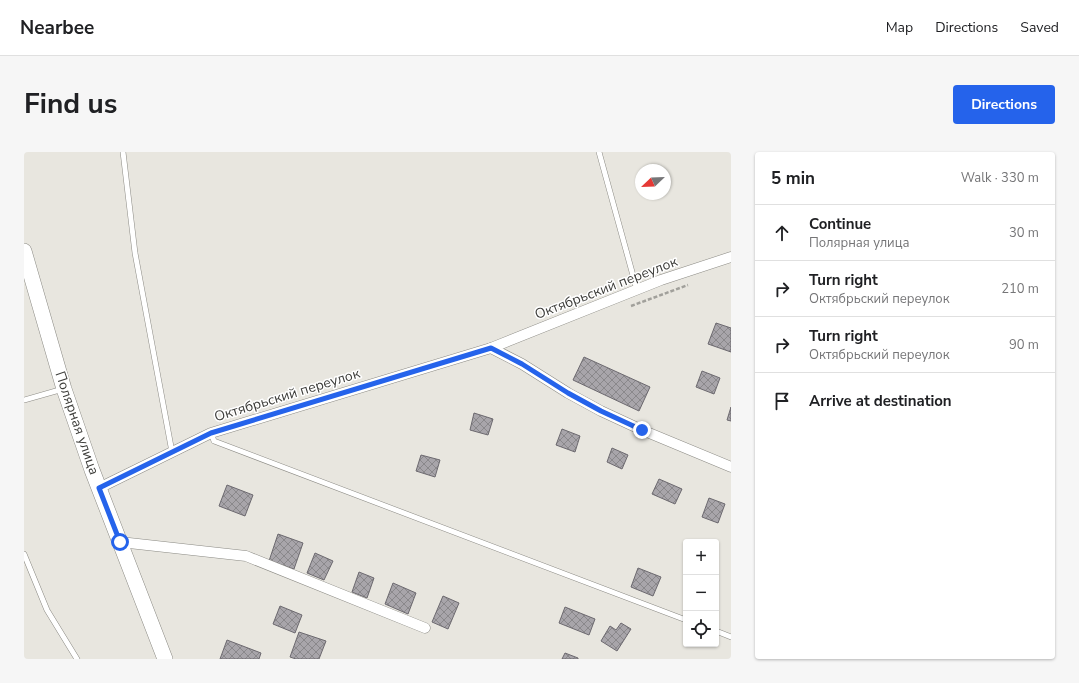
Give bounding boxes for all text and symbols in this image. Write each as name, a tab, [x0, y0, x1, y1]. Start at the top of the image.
text: Nearbee	[20, 15, 94, 41]
text: Map	[886, 18, 913, 37]
text: Directions	[935, 18, 998, 37]
text: Saved	[1020, 18, 1059, 37]
text: Find us	[24, 85, 118, 123]
button: Directions	[953, 85, 1055, 124]
north arrow	[635, 164, 671, 200]
text: 5 min	[771, 167, 815, 190]
text: Walk · 330 m	[961, 169, 1039, 187]
text: Continue	[809, 214, 871, 234]
icon: ahead	[771, 222, 793, 244]
text: 30 m	[1009, 224, 1039, 242]
text: Полярная улица	[809, 234, 909, 252]
street label: Октябрьский переулок	[532, 252, 681, 324]
text: Turn right	[809, 270, 878, 290]
icon: right	[771, 278, 793, 300]
text: 210 m	[1001, 280, 1039, 298]
text: Октябрьский переулок	[809, 290, 950, 308]
text: Turn right	[809, 326, 878, 346]
icon: right	[771, 334, 793, 356]
text: 90 m	[1009, 336, 1039, 354]
text: Октябрьский переулок	[809, 346, 950, 364]
street label: Октябрьский переулок	[212, 364, 363, 426]
street label: Полярная улица	[50, 369, 104, 477]
icon: arrive	[771, 390, 793, 412]
text: Arrive at destination	[809, 391, 952, 411]
route end	[633, 421, 651, 439]
route start	[111, 533, 129, 551]
map controls	[683, 539, 719, 647]
button: +	[683, 539, 719, 575]
button: −	[683, 575, 719, 611]
button: locate	[683, 611, 719, 647]

